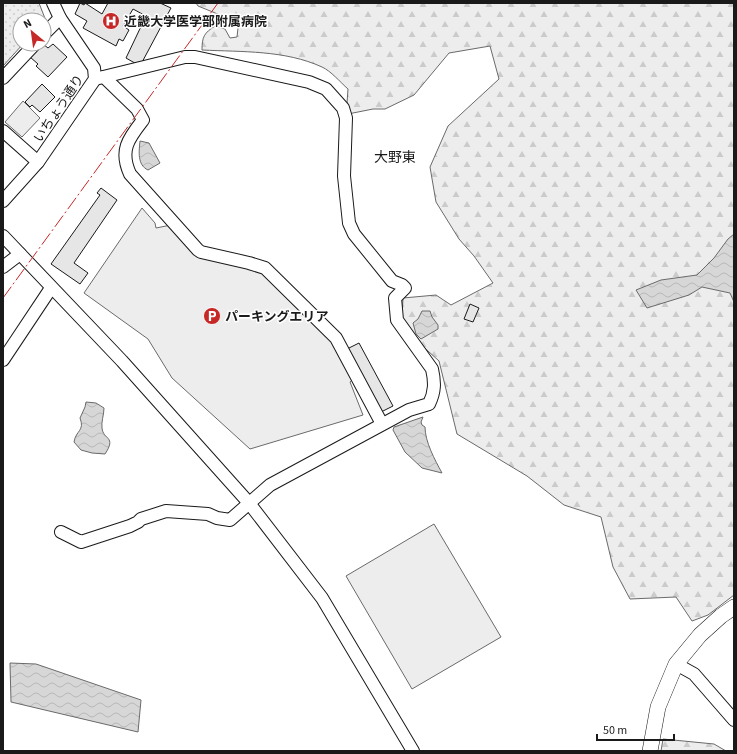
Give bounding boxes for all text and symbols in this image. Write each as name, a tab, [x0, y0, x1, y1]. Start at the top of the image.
hospital icon: 近畿大学医学部附属病院	[101, 11, 121, 31]
north arrow	[12, 12, 52, 52]
place label: 近畿大学医学部附属病院	[124, 13, 267, 31]
text: N	[21, 15, 34, 32]
street label: いちょう通り	[30, 71, 88, 146]
district label: 大野東	[374, 148, 416, 168]
parking icon: パーキングエリア	[202, 306, 222, 326]
place label: パーキングエリア	[225, 308, 329, 326]
scale bar	[597, 716, 674, 742]
text: 50 m	[603, 722, 627, 739]

